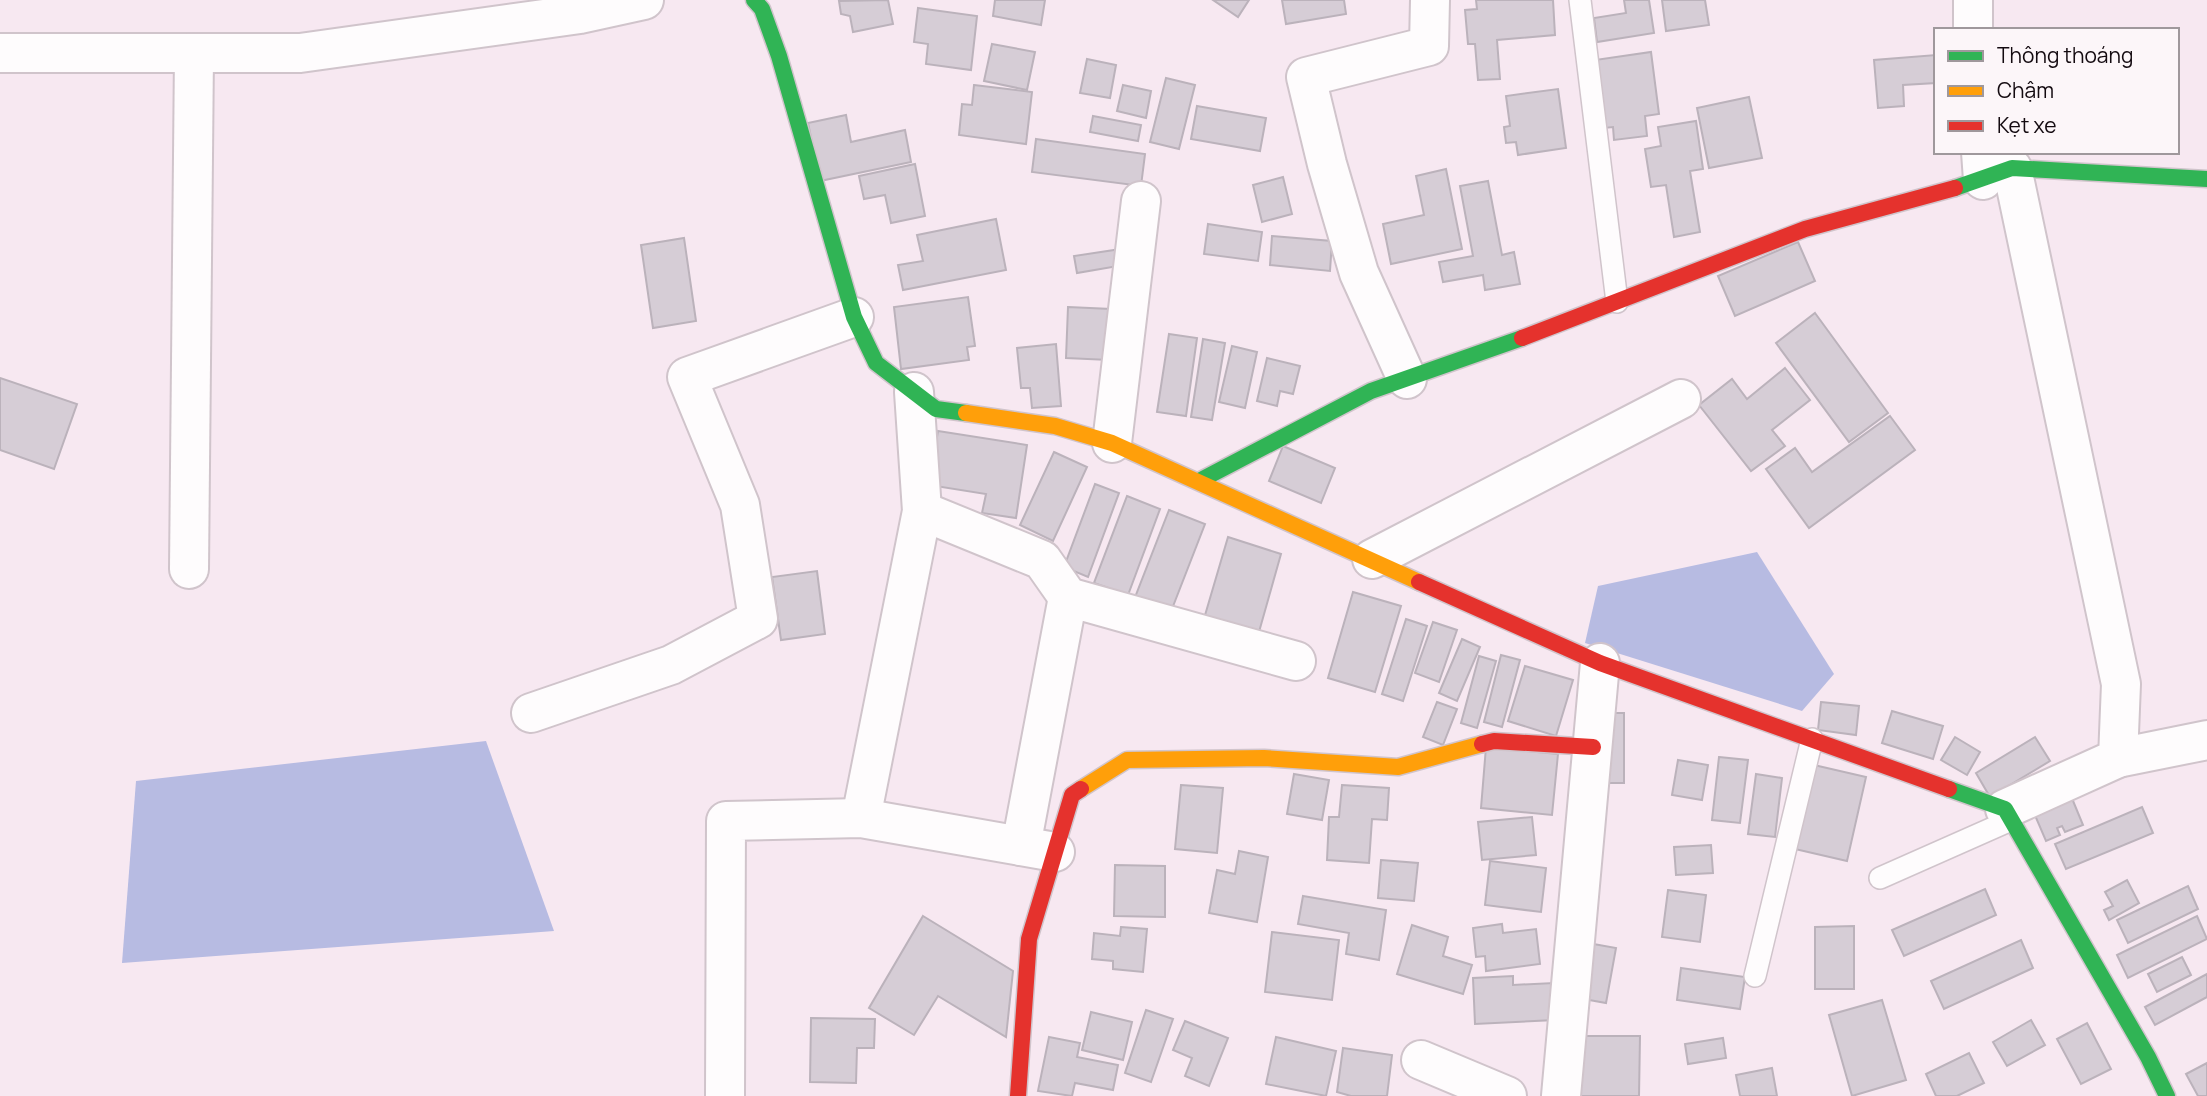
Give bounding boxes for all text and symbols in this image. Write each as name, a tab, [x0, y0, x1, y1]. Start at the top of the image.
legend	[1934, 28, 2179, 154]
text: Thông thoáng	[1997, 41, 2133, 69]
text: Chậm	[1997, 76, 2054, 104]
text: Kẹt xe	[1997, 111, 2056, 139]

